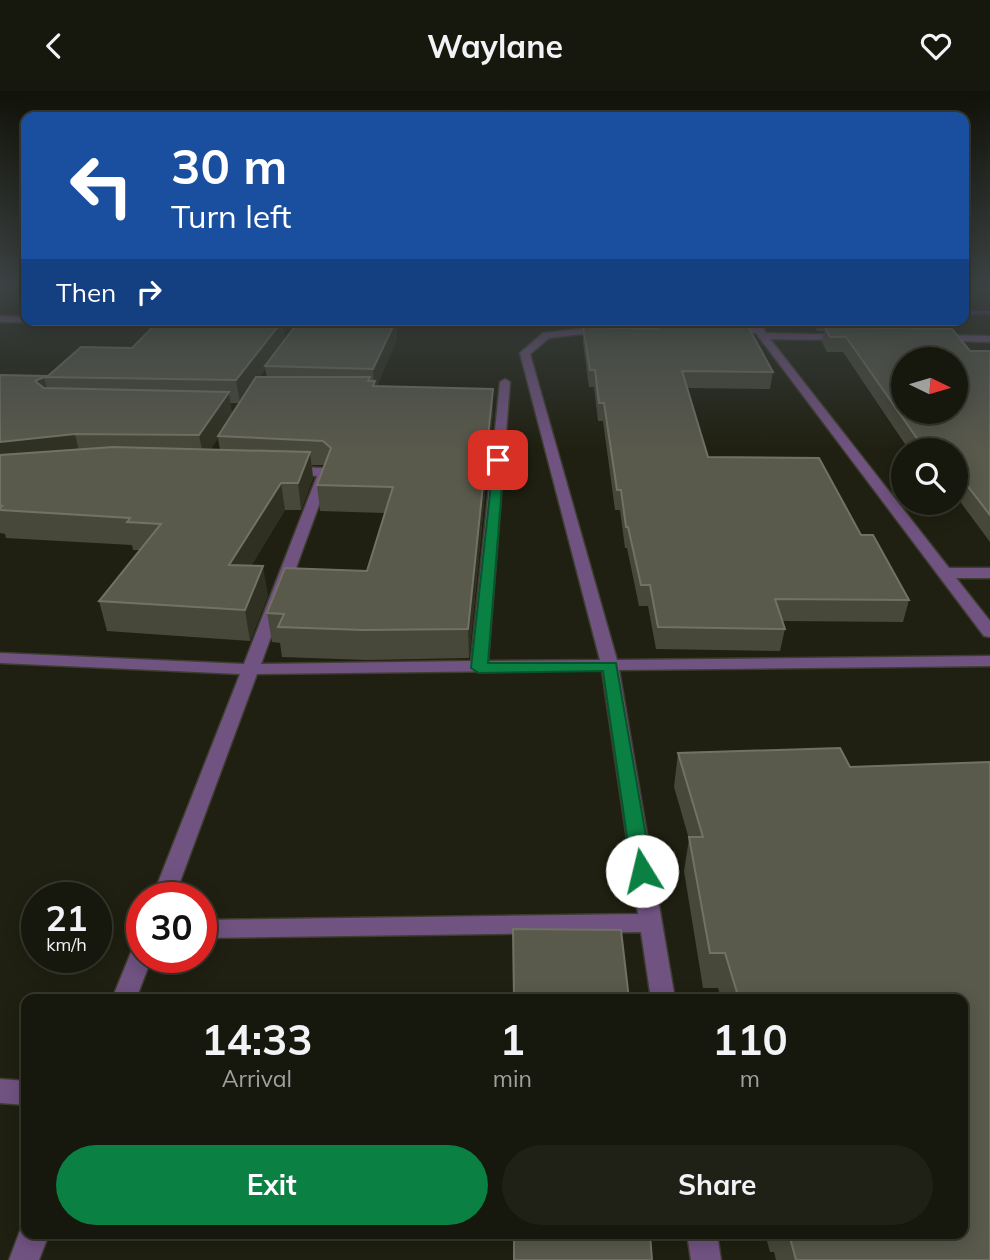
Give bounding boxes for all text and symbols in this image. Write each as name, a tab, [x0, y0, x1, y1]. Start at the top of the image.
text: Waylane	[427, 26, 563, 66]
icon: back	[35, 27, 73, 65]
icon: heart	[917, 27, 955, 65]
text: 30 m	[171, 135, 287, 196]
icon: left	[56, 140, 147, 231]
text: Turn left	[171, 196, 291, 236]
icon: right	[130, 273, 168, 311]
text: Then	[56, 276, 116, 309]
north arrow	[891, 347, 968, 423]
map controls	[891, 347, 968, 515]
pin	[468, 430, 528, 490]
button: search	[891, 438, 968, 515]
icon: arrive	[479, 441, 517, 479]
position arrow	[605, 834, 679, 908]
speed limit sign: 30	[126, 882, 217, 973]
text: 21	[45, 896, 88, 940]
text: km/h	[46, 933, 87, 956]
text: 14:33	[201, 1013, 312, 1066]
text: 1	[500, 1013, 525, 1066]
text: 110	[712, 1013, 788, 1066]
text: Arrival	[222, 1064, 292, 1093]
text: min	[493, 1064, 532, 1093]
text: m	[740, 1064, 760, 1093]
button: Exit	[56, 1145, 488, 1225]
button: Share	[502, 1145, 933, 1225]

